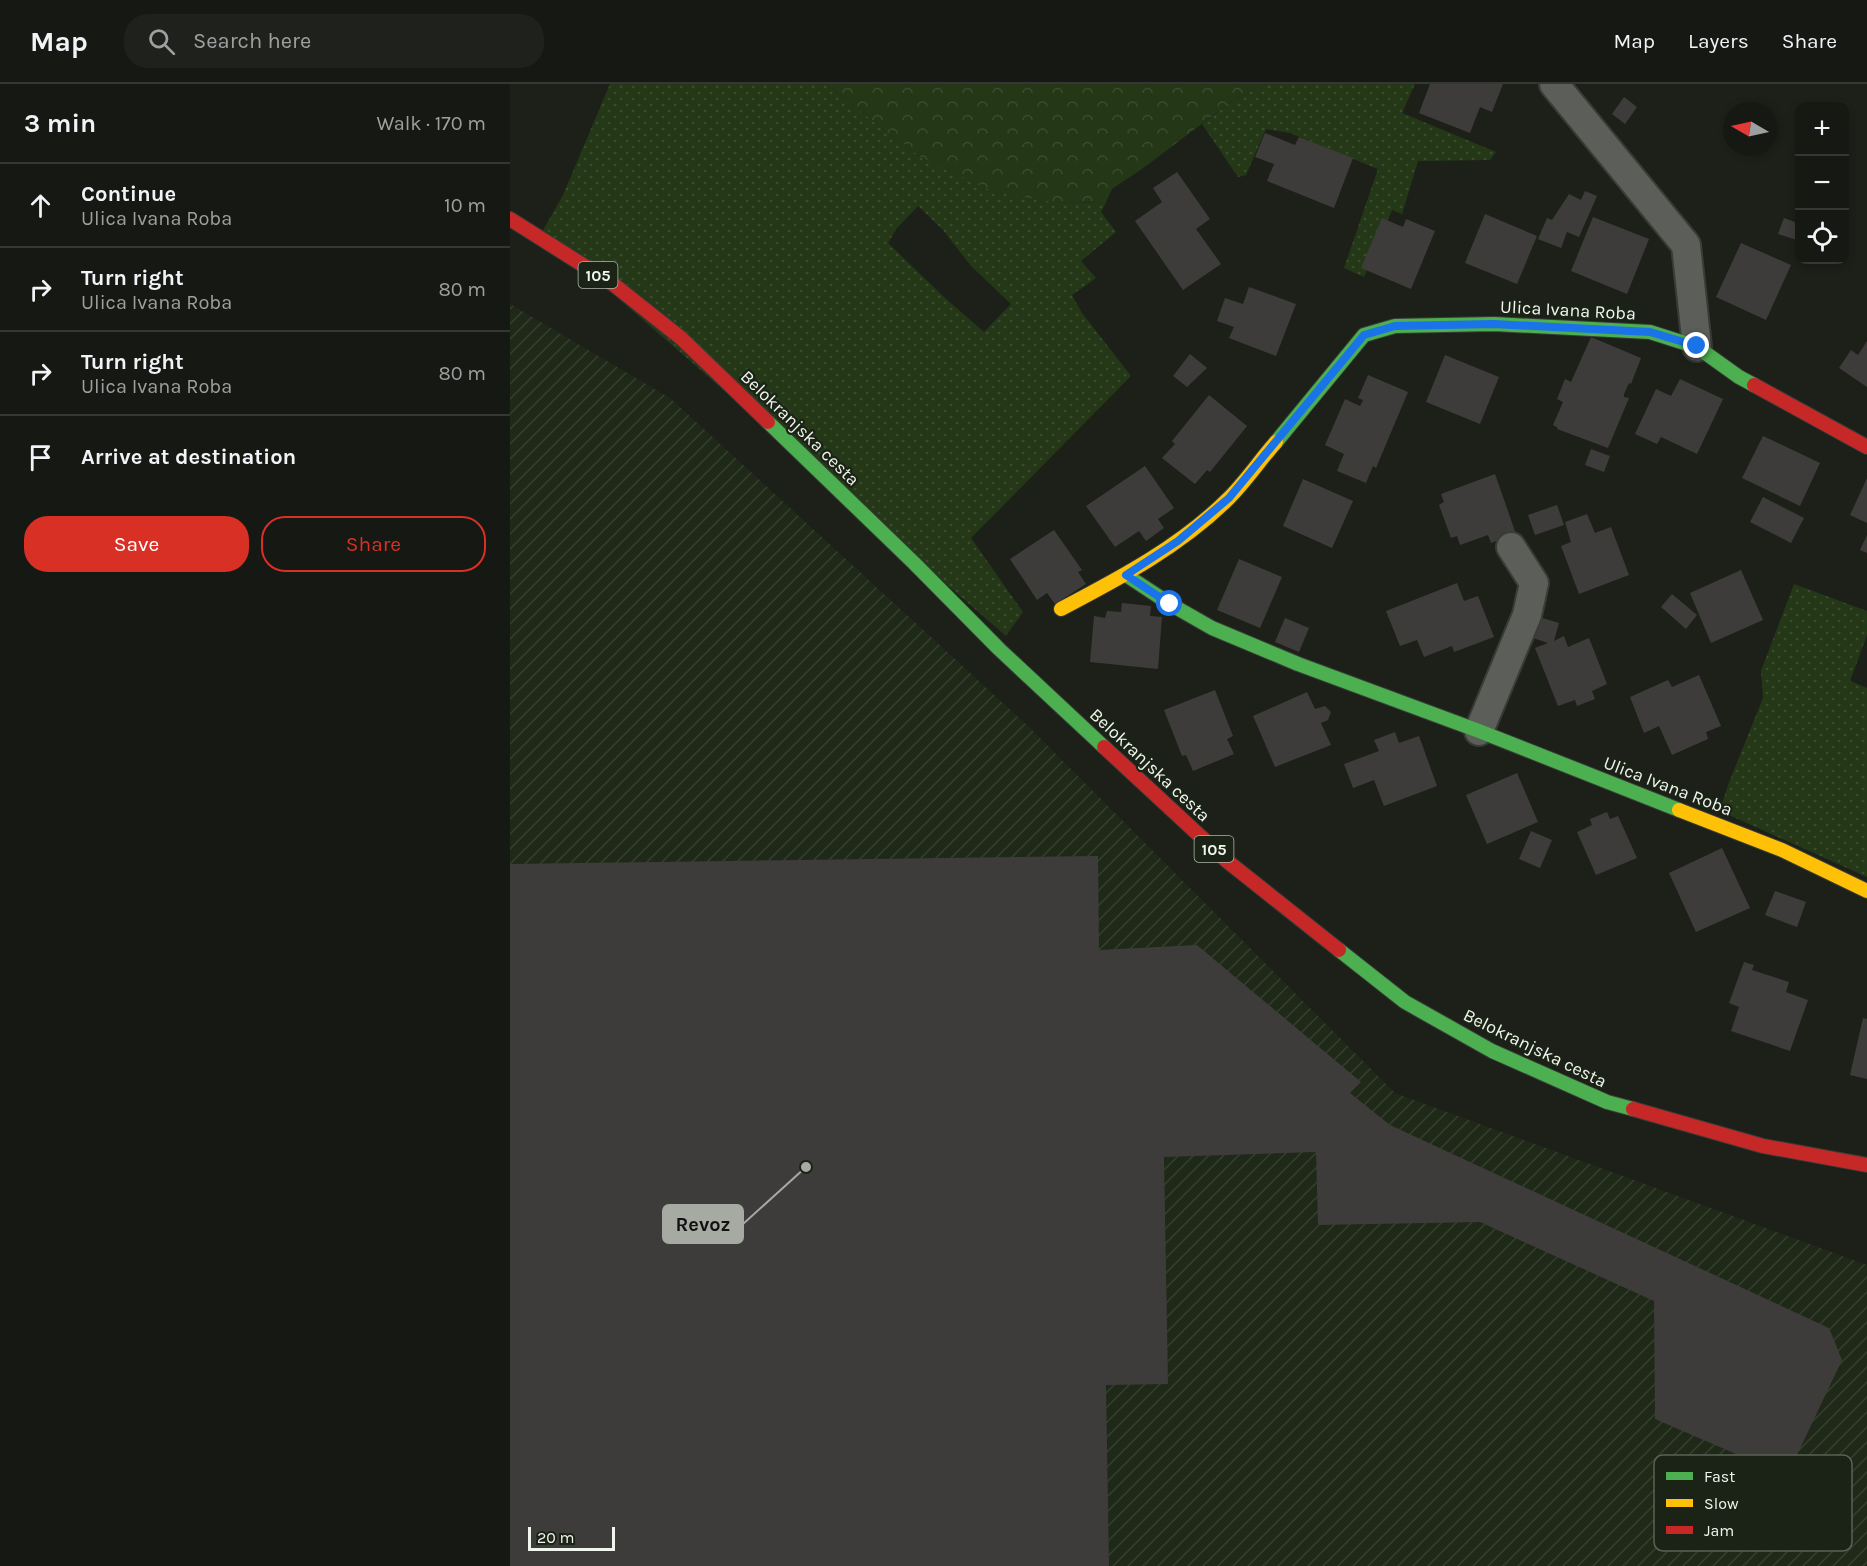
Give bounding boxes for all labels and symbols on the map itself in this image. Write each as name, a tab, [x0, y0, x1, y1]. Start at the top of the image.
north arrow	[1723, 102, 1777, 156]
road number: 105	[578, 262, 617, 288]
street label: Ulica Ivana Roba	[1499, 295, 1637, 325]
route end	[1683, 332, 1709, 358]
street label: Belokranjska cesta	[736, 366, 864, 490]
route start	[1156, 590, 1182, 616]
street label: Belokranjska cesta	[1085, 703, 1215, 827]
street label: Ulica Ivana Roba	[1601, 751, 1735, 821]
road number: 105	[1194, 836, 1234, 862]
street label: Belokranjska cesta	[1460, 1004, 1610, 1092]
callout: Revoz	[663, 1205, 743, 1243]
text: Revoz	[675, 1213, 731, 1236]
legend	[1654, 1455, 1852, 1551]
text: Fast	[1704, 1467, 1735, 1486]
text: Slow	[1704, 1494, 1739, 1513]
text: Jam	[1704, 1521, 1734, 1540]
scale bar	[528, 1524, 615, 1552]

